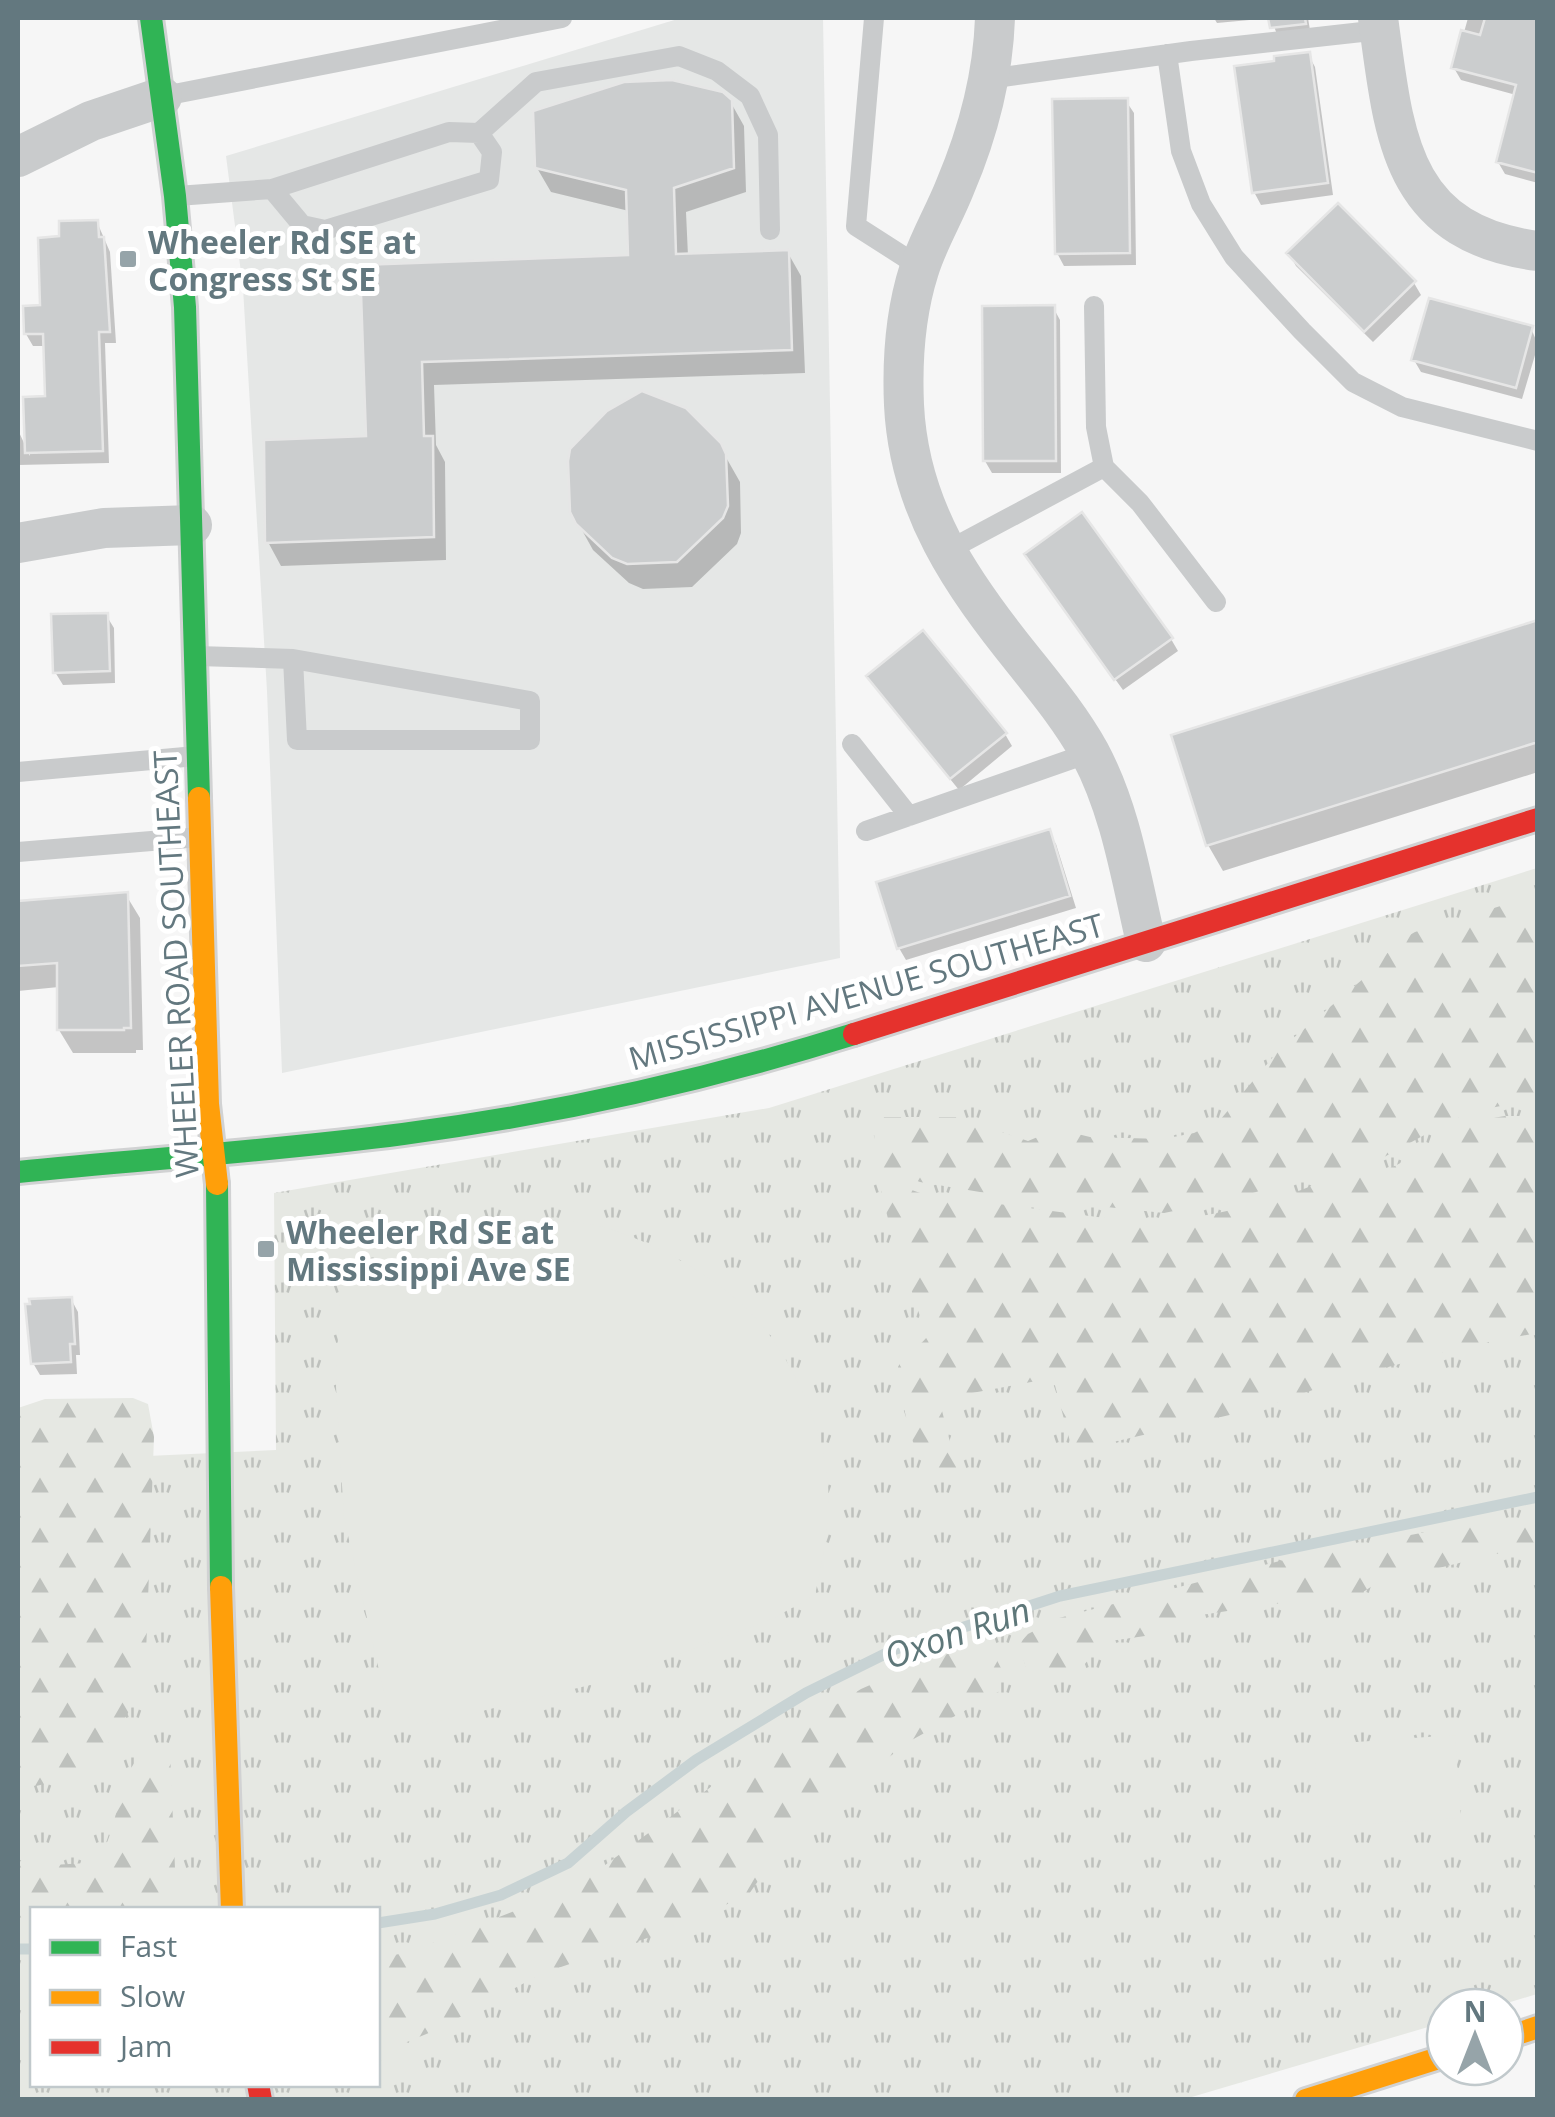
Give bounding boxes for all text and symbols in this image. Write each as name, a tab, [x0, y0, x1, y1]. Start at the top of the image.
place label: Wheeler Rd SE at Congress St SE	[148, 220, 416, 300]
marker: Wheeler Rd SE at Congress St SE	[117, 248, 139, 270]
street label: WHEELER ROAD SOUTHEAST	[142, 749, 208, 1179]
street label: MISSISSIPPI AVENUE SOUTHEAST	[623, 902, 1109, 1080]
place label: Wheeler Rd SE at Mississippi Ave SE	[286, 1210, 571, 1290]
marker: Wheeler Rd SE at Mississippi Ave SE	[255, 1238, 277, 1260]
water label: Oxon Run	[878, 1585, 1036, 1679]
legend	[30, 1907, 380, 2087]
text: Fast	[120, 1925, 177, 1966]
text: Slow	[120, 1975, 185, 2016]
north arrow	[1425, 1987, 1525, 2087]
text: N	[1464, 1992, 1486, 2030]
text: Jam	[117, 2025, 173, 2066]

